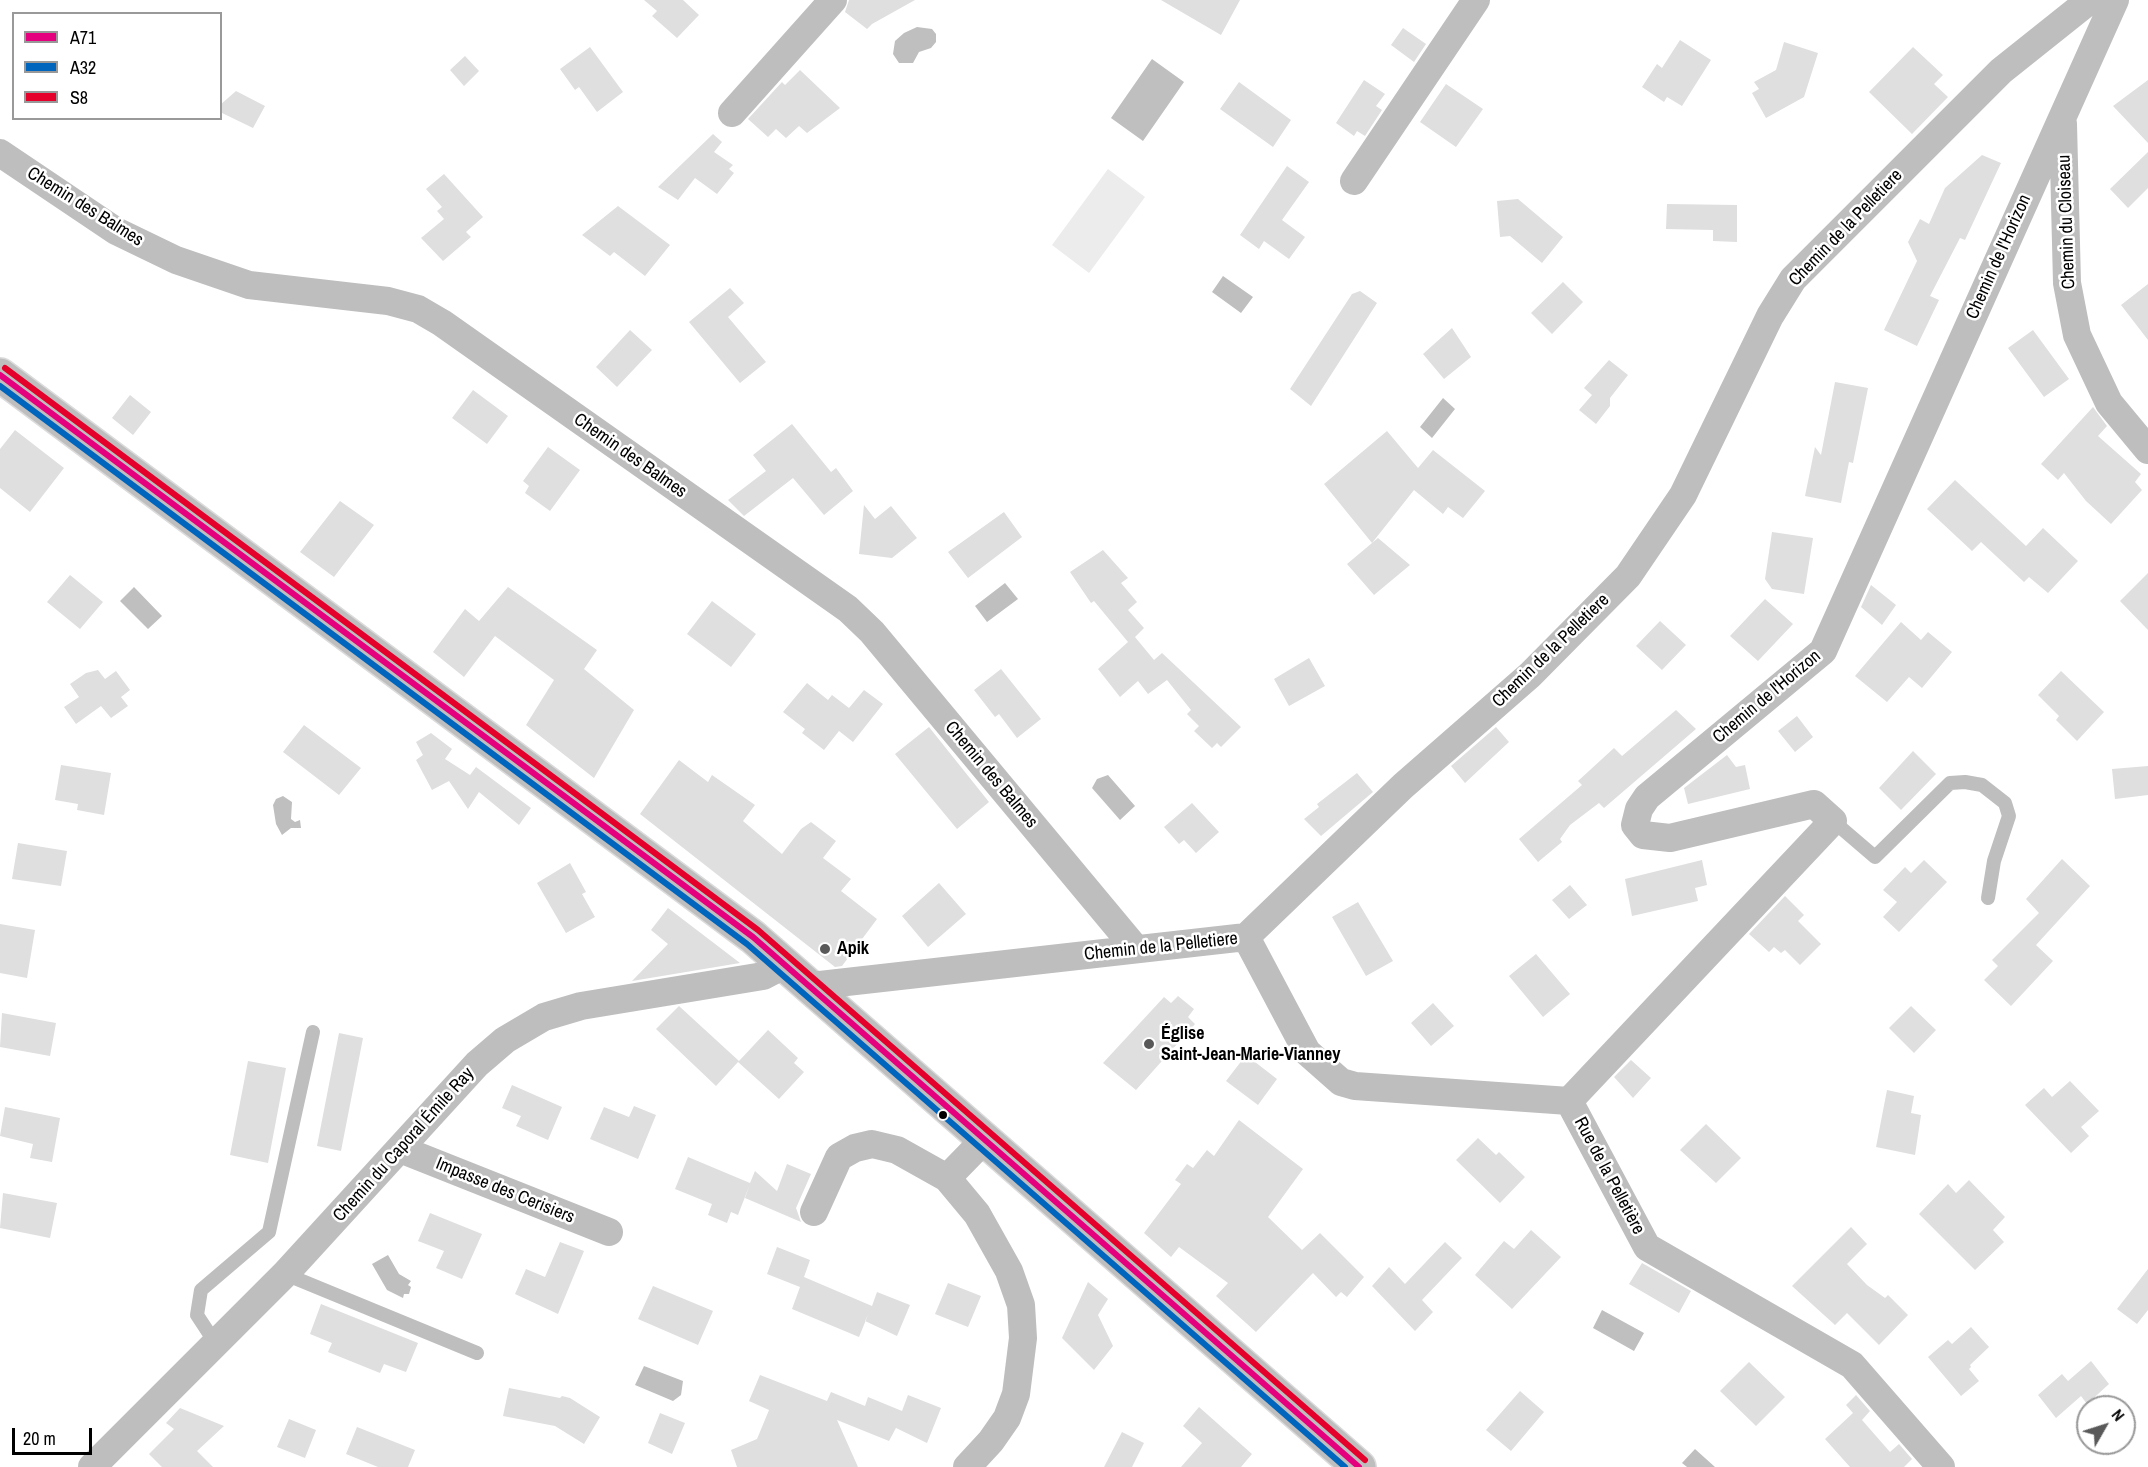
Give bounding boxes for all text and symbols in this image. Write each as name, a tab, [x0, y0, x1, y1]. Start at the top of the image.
legend	[12, 12, 222, 120]
text: A71	[70, 25, 96, 50]
text: A32	[70, 55, 96, 80]
text: S8	[70, 85, 88, 110]
street label: Chemin du Cloiseau	[2054, 154, 2080, 290]
street label: Chemin des Balmes	[23, 163, 147, 251]
street label: Chemin de la Pelletiere	[1785, 165, 1907, 291]
street label: Chemin de l'Horizon	[1962, 191, 2036, 323]
street label: Chemin des Balmes	[569, 409, 691, 503]
street label: Chemin de la Pelletiere	[1488, 590, 1614, 712]
street label: Chemin de l'Horizon	[1709, 646, 1825, 748]
street label: Chemin des Balmes	[940, 717, 1042, 833]
street label: Chemin de la Pelletiere	[1083, 928, 1239, 966]
place label: Apik	[837, 938, 869, 960]
marker: Apik	[818, 942, 832, 956]
place label: Église Saint-Jean-Marie-Vianney	[1161, 1023, 1340, 1066]
marker: Église Saint-Jean-Marie-Vianney	[1142, 1037, 1156, 1051]
street label: Chemin du Caporal Émile Ray	[329, 1063, 479, 1227]
unlabelled marker	[937, 1109, 949, 1121]
street label: Rue de la Pelletière	[1569, 1114, 1649, 1238]
street label: Impasse des Cerisiers	[433, 1153, 577, 1229]
north arrow	[2076, 1395, 2136, 1455]
text: N	[2107, 1404, 2130, 1426]
scale bar	[15, 1416, 94, 1454]
text: 20 m	[23, 1426, 56, 1451]

